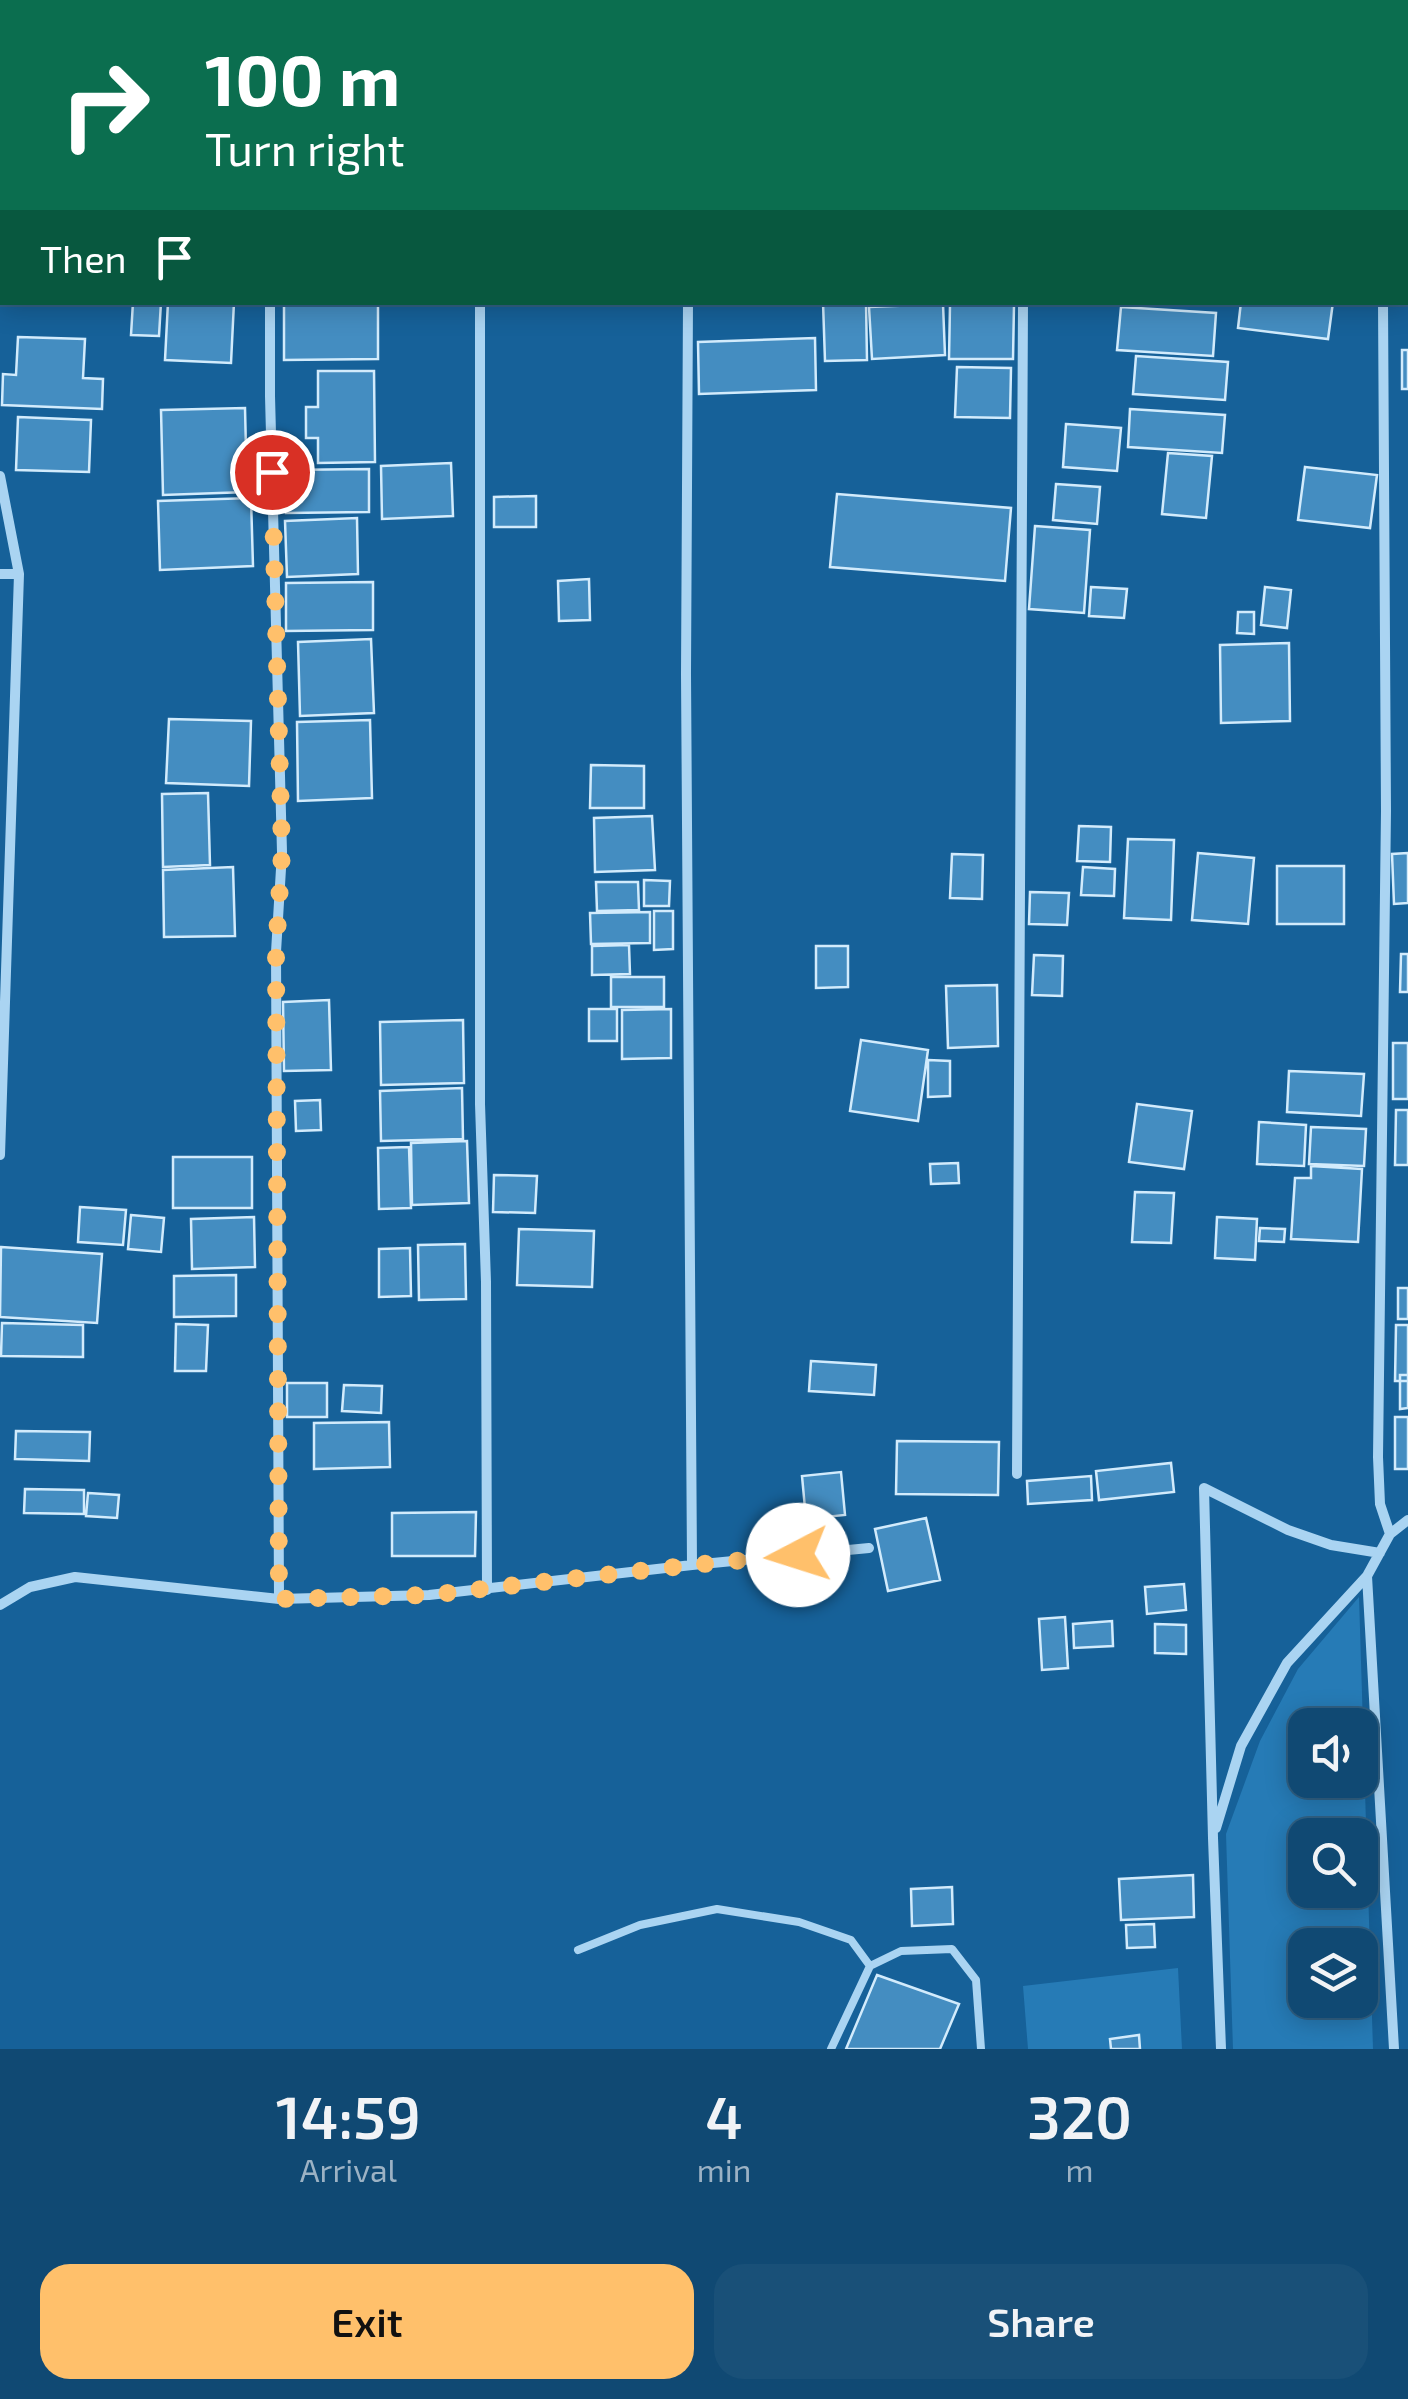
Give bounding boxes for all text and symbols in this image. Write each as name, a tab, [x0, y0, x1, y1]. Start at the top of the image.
text: 100 m	[205, 36, 400, 120]
icon: right	[40, 40, 170, 170]
text: Turn right	[205, 121, 405, 175]
icon: arrive	[147, 230, 202, 285]
text: Then	[40, 235, 127, 281]
pin	[230, 430, 315, 515]
icon: arrive	[245, 445, 300, 500]
position arrow	[746, 1503, 850, 1607]
map controls	[1288, 1708, 1378, 2018]
button: sound	[1288, 1708, 1378, 1798]
button: search	[1288, 1818, 1378, 1908]
button: layers	[1288, 1928, 1378, 2018]
text: 14:59	[276, 2079, 421, 2151]
text: 4	[705, 2079, 743, 2151]
text: 320	[1027, 2079, 1132, 2151]
text: Arrival	[300, 2150, 397, 2188]
text: min	[697, 2150, 751, 2188]
text: m	[1066, 2150, 1094, 2188]
button: Exit	[40, 2264, 694, 2379]
button: Share	[714, 2264, 1368, 2379]

